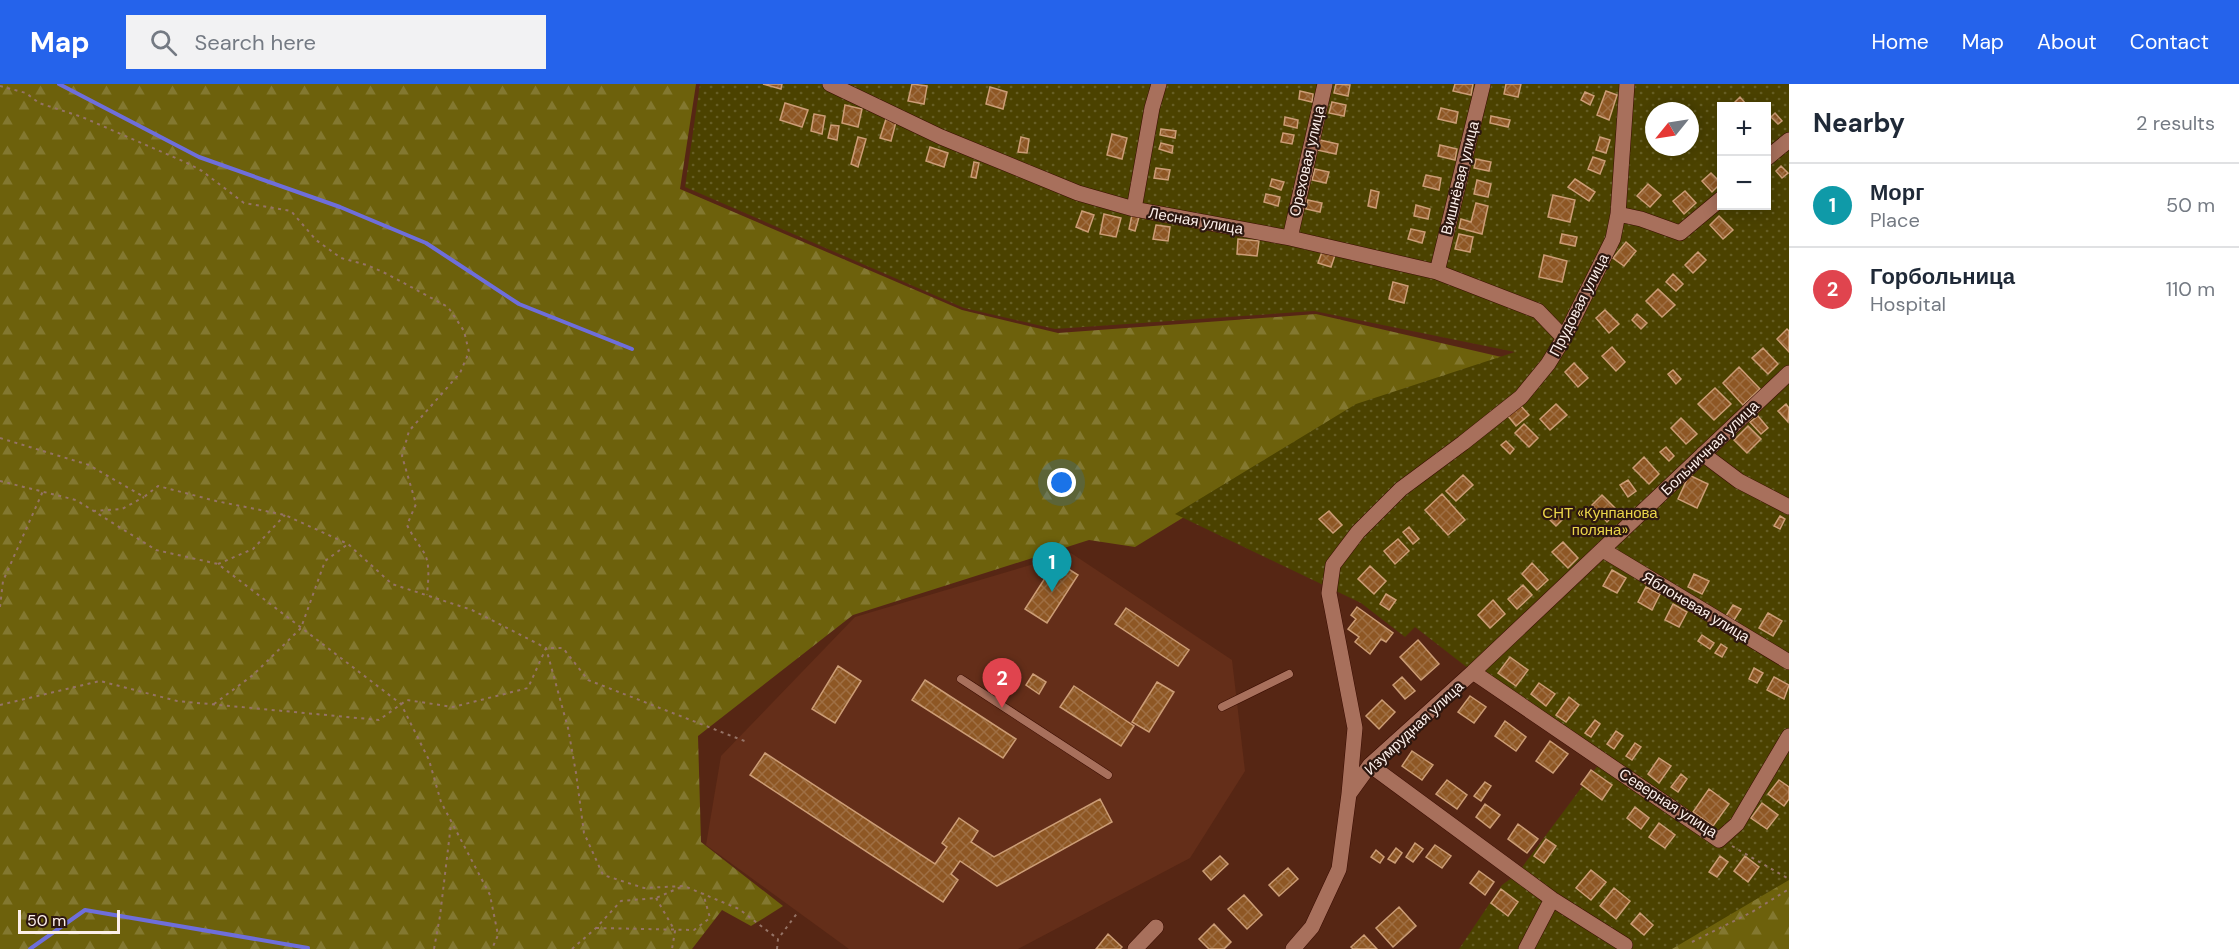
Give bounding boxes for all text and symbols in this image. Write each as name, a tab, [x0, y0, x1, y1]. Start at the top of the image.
search box	[126, 15, 546, 69]
text: Map	[30, 24, 90, 61]
icon: search	[147, 26, 180, 59]
text: Search here	[195, 28, 316, 57]
text: Home	[1871, 28, 1929, 56]
text: Map	[1962, 28, 2004, 56]
text: About	[2037, 28, 2097, 56]
text: Contact	[2130, 28, 2209, 56]
north arrow	[1645, 102, 1699, 156]
map controls	[1717, 102, 1771, 210]
button: +	[1717, 102, 1771, 156]
street label: Ореховая улица	[1285, 103, 1330, 218]
text: Nearby	[1813, 106, 1905, 140]
text: 2 results	[2136, 110, 2215, 136]
street label: Вишнёвая улица	[1436, 118, 1484, 237]
button: −	[1717, 156, 1771, 210]
text: Морг	[1870, 178, 1924, 207]
text: 1	[1829, 192, 1836, 218]
text: 50 m	[2166, 192, 2215, 218]
street label: Лесная улица	[1147, 203, 1245, 239]
text: Place	[1870, 207, 1920, 233]
street label: Прудовая улица	[1545, 250, 1614, 360]
text: Горбольница	[1870, 262, 2015, 291]
text: 2	[1827, 276, 1838, 302]
text: 110 m	[2166, 276, 2215, 302]
text: Hospital	[1870, 291, 1946, 317]
street label: Больничная улица	[1657, 396, 1764, 500]
your location	[1047, 468, 1076, 497]
park label: СНТ «Кунпанова поляна»	[1542, 503, 1658, 540]
pin: 1	[1032, 542, 1072, 592]
street label: Яблоневая улица	[1639, 567, 1754, 647]
pin: 2	[982, 658, 1022, 708]
street label: Изумрудная улица	[1360, 676, 1468, 779]
street label: Северная улица	[1615, 764, 1722, 843]
scale bar	[18, 907, 120, 934]
text: 50 m	[27, 910, 66, 931]

